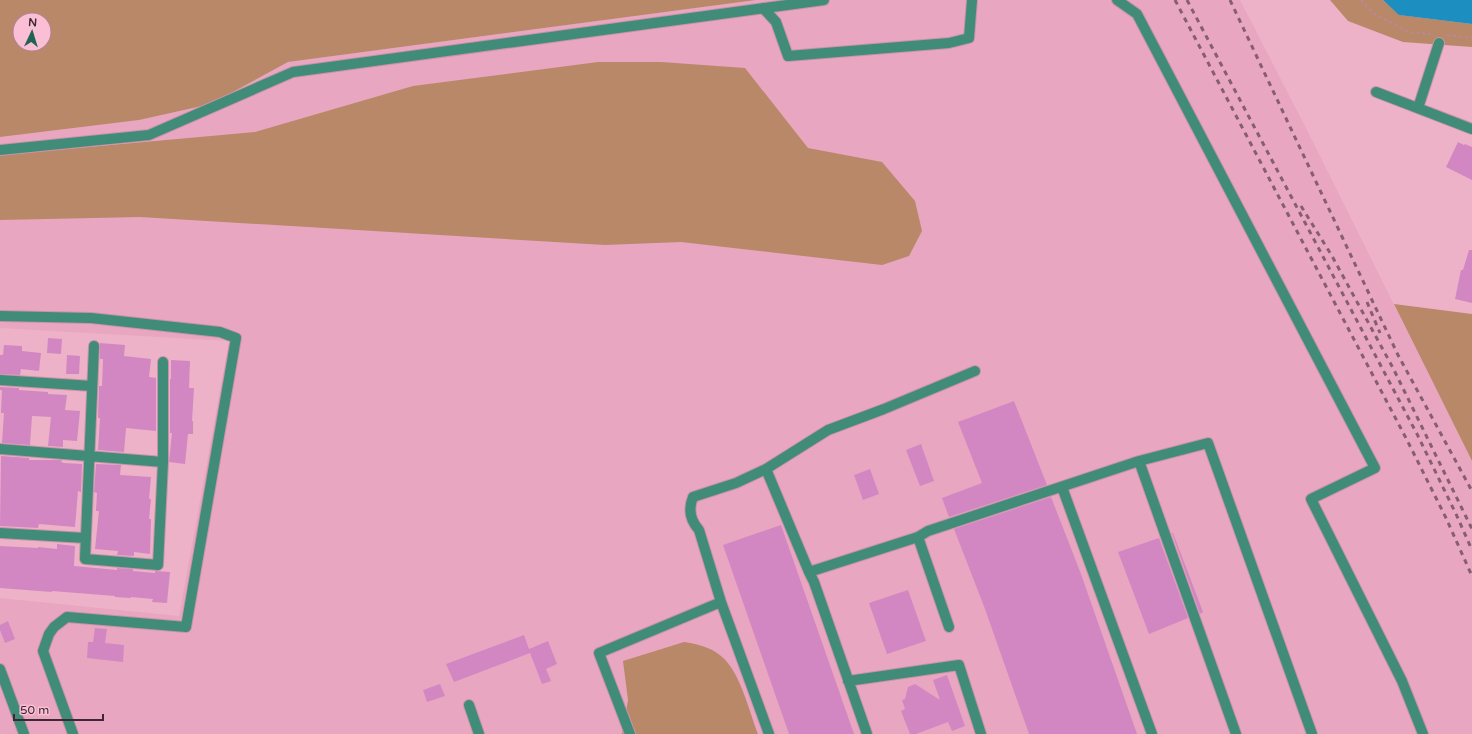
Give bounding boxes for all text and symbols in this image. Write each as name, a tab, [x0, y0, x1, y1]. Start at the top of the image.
north arrow	[12, 12, 52, 52]
text: N	[28, 16, 38, 29]
scale bar	[14, 696, 103, 722]
text: 50 m	[20, 703, 49, 717]

